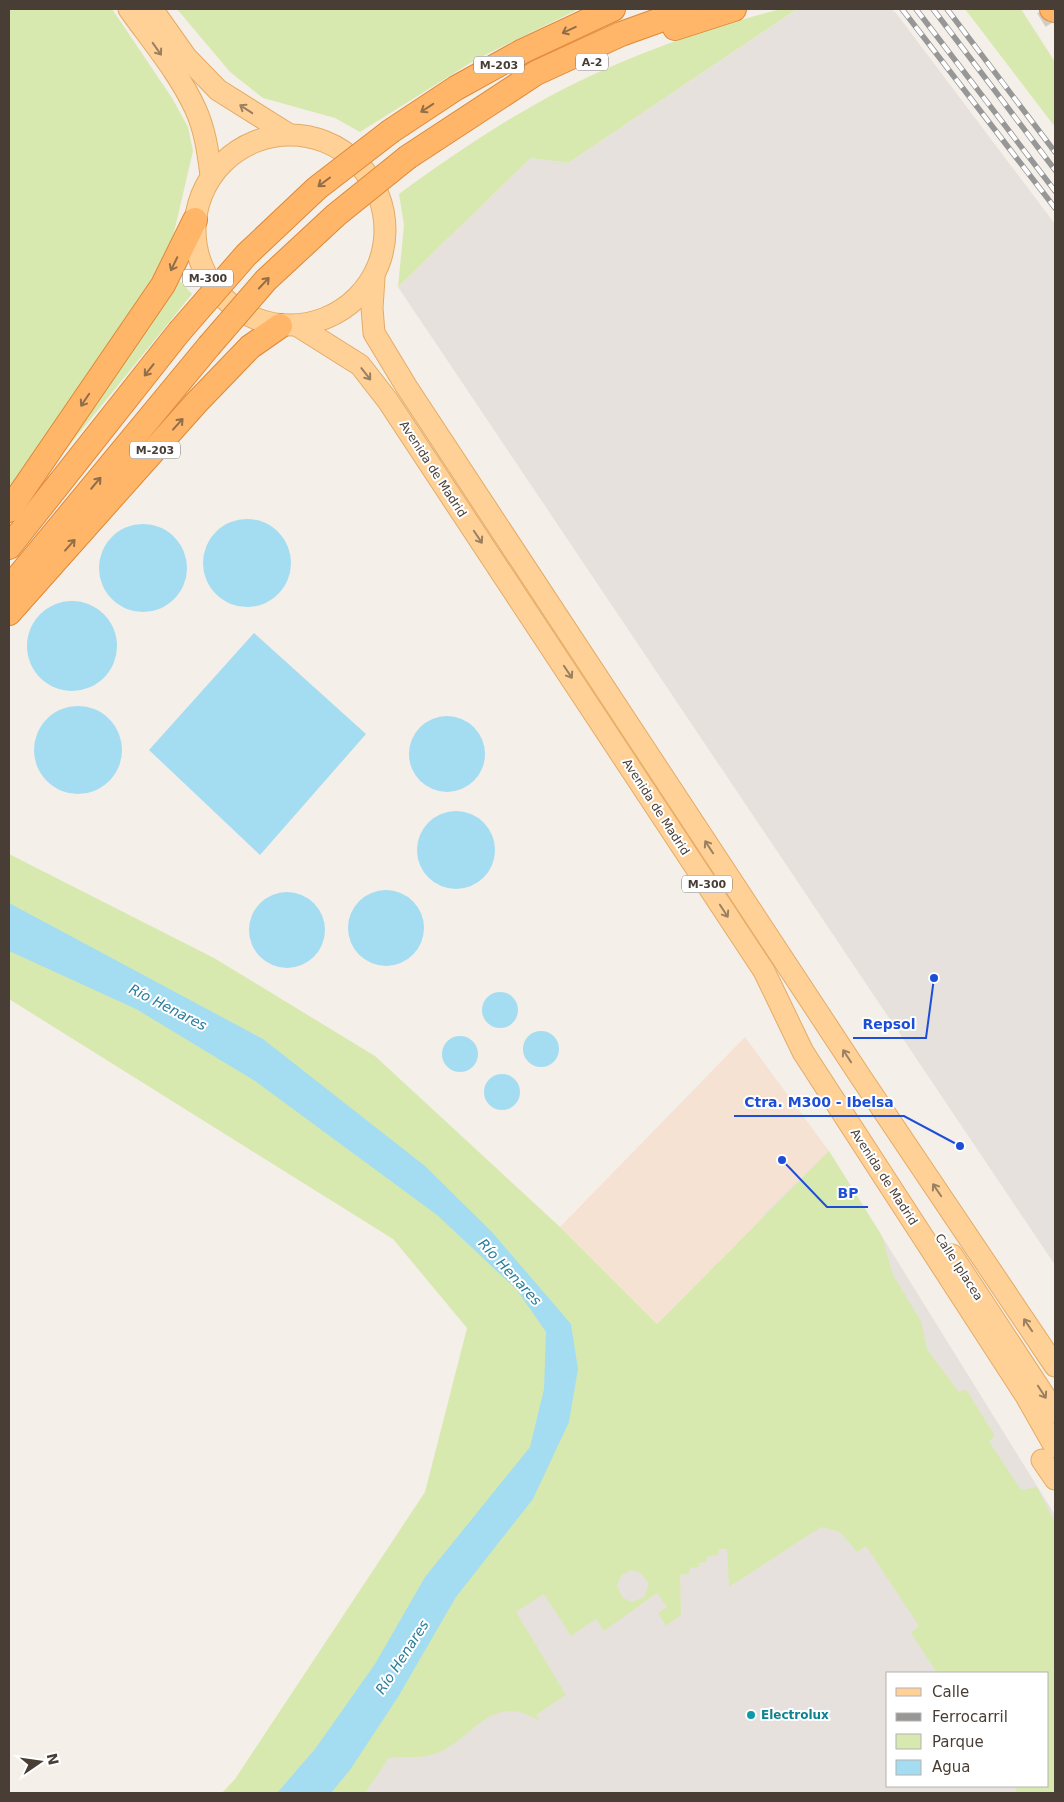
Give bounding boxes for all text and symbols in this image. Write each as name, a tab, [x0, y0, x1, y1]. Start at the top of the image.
one-way arrow	[562, 25, 577, 35]
one-way arrow	[152, 41, 162, 55]
road number: A-2	[576, 54, 608, 70]
road number: M-203	[474, 56, 524, 74]
one-way arrow	[420, 102, 434, 113]
one-way arrow	[239, 104, 253, 114]
one-way arrow	[317, 177, 331, 187]
one-way arrow	[168, 256, 178, 271]
road number: M-300	[183, 270, 233, 286]
one-way arrow	[258, 276, 270, 289]
one-way arrow	[143, 363, 154, 376]
one-way arrow	[361, 367, 372, 380]
one-way arrow	[80, 392, 90, 406]
one-way arrow	[172, 417, 183, 430]
street label: Avenida de Madrid	[397, 418, 469, 520]
road number: M-203	[130, 442, 180, 458]
one-way arrow	[90, 476, 101, 489]
one-way arrow	[473, 530, 483, 544]
one-way arrow	[64, 539, 75, 552]
one-way arrow	[563, 665, 573, 679]
street label: Avenida de Madrid	[620, 756, 692, 858]
one-way arrow	[704, 840, 714, 854]
road number: M-300	[682, 876, 732, 892]
one-way arrow	[719, 903, 729, 917]
water label: Río Henares	[127, 981, 209, 1033]
callout: Repsol	[853, 1009, 926, 1038]
text: Repsol	[862, 1016, 916, 1032]
one-way arrow	[841, 1049, 851, 1063]
callout: Ctra. M300 - Ibelsa	[734, 1087, 904, 1116]
text: Ctra. M300 - Ibelsa	[744, 1094, 894, 1110]
street label: Avenida de Madrid	[848, 1126, 920, 1228]
callout: BP	[827, 1178, 868, 1207]
one-way arrow	[932, 1184, 942, 1198]
text: BP	[838, 1185, 858, 1201]
street label: Calle Iplacea	[932, 1231, 986, 1303]
water label: Río Henares	[475, 1236, 545, 1308]
one-way arrow	[1023, 1318, 1033, 1332]
one-way arrow	[1037, 1384, 1047, 1398]
water label: Río Henares	[372, 1617, 432, 1697]
legend	[886, 1672, 1049, 1787]
text: Calle	[932, 1683, 969, 1701]
place label: Electrolux	[761, 1708, 829, 1722]
text: Ferrocarril	[932, 1708, 1008, 1726]
marker: Electrolux	[745, 1709, 757, 1721]
text: Parque	[932, 1733, 984, 1751]
north arrow	[15, 1737, 65, 1787]
text: N	[44, 1752, 62, 1767]
text: Agua	[932, 1758, 970, 1776]

